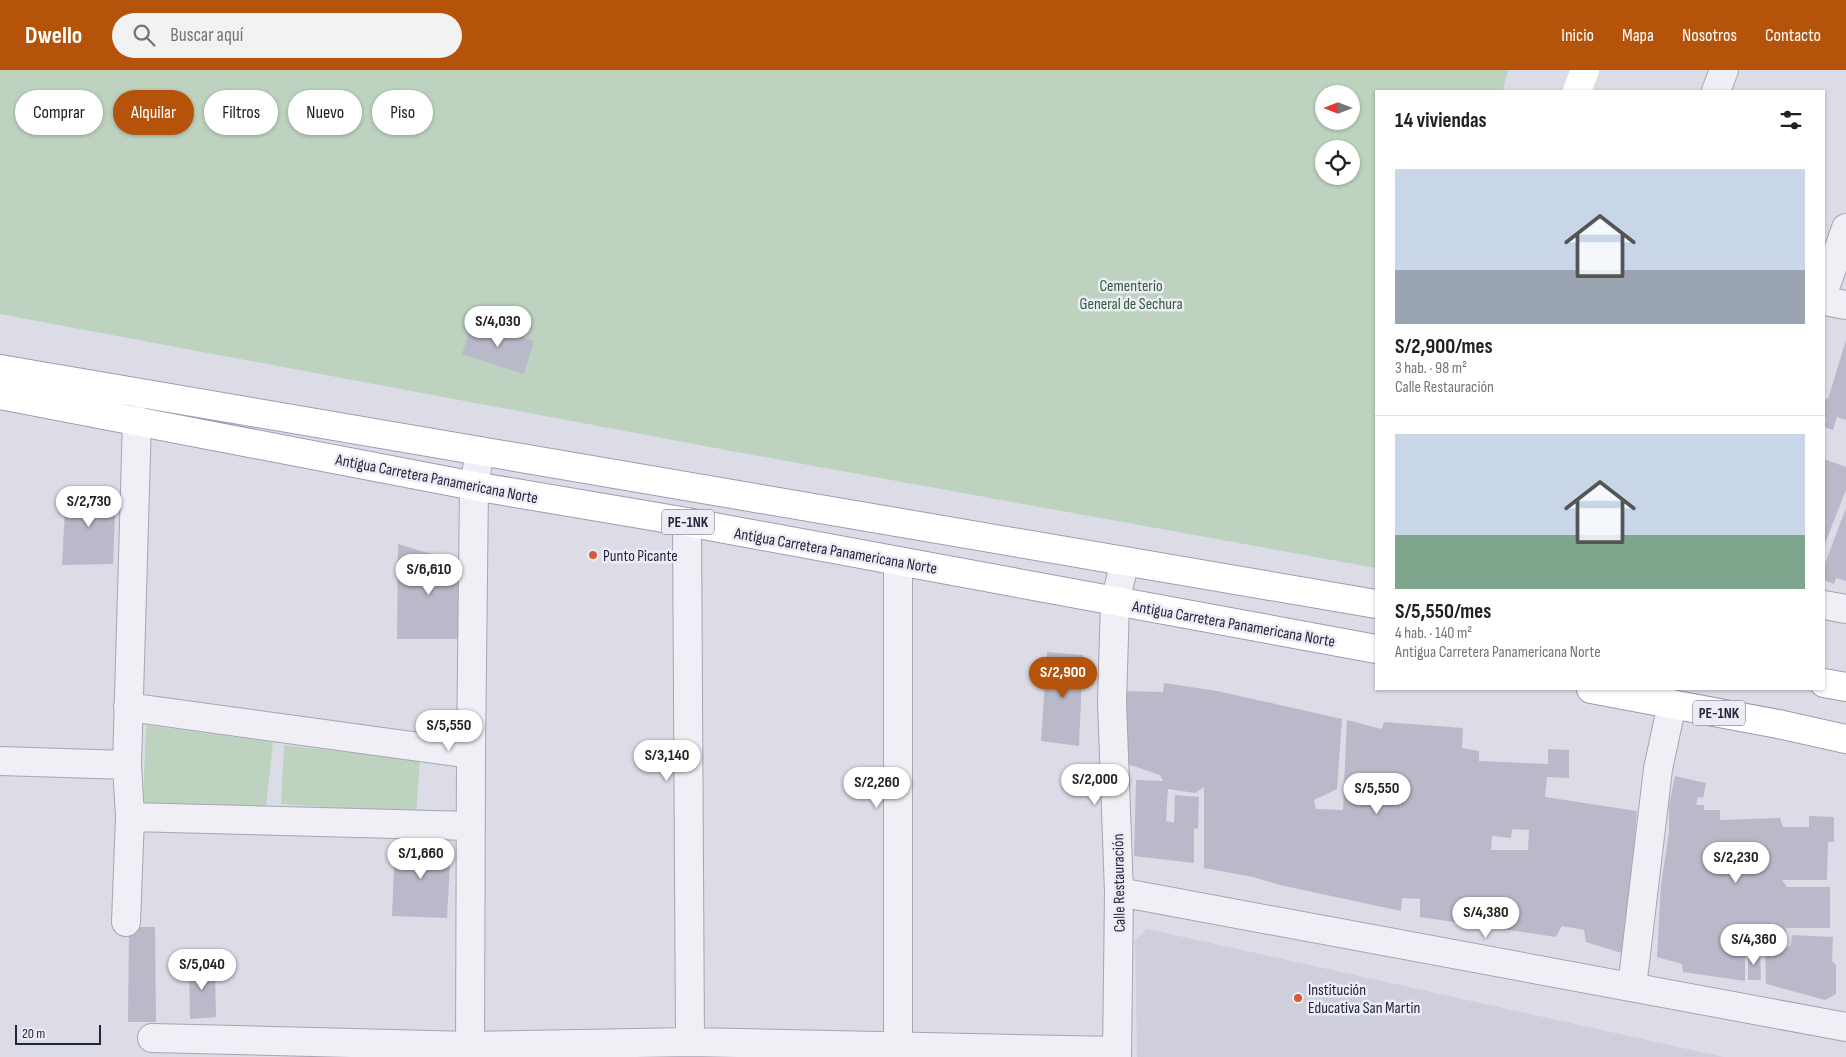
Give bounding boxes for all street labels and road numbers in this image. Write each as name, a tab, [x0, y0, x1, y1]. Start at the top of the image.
street label: Antigua Carretera Panamericana Norte	[333, 450, 539, 508]
road number: PE-1NK	[662, 510, 714, 534]
street label: Antigua Carretera Panamericana Norte	[732, 524, 939, 579]
street label: Antigua Carretera Panamericana Norte	[1130, 597, 1337, 652]
road number: PE-1NK	[1693, 700, 1745, 726]
street label: Calle Restauración	[1109, 833, 1130, 933]

